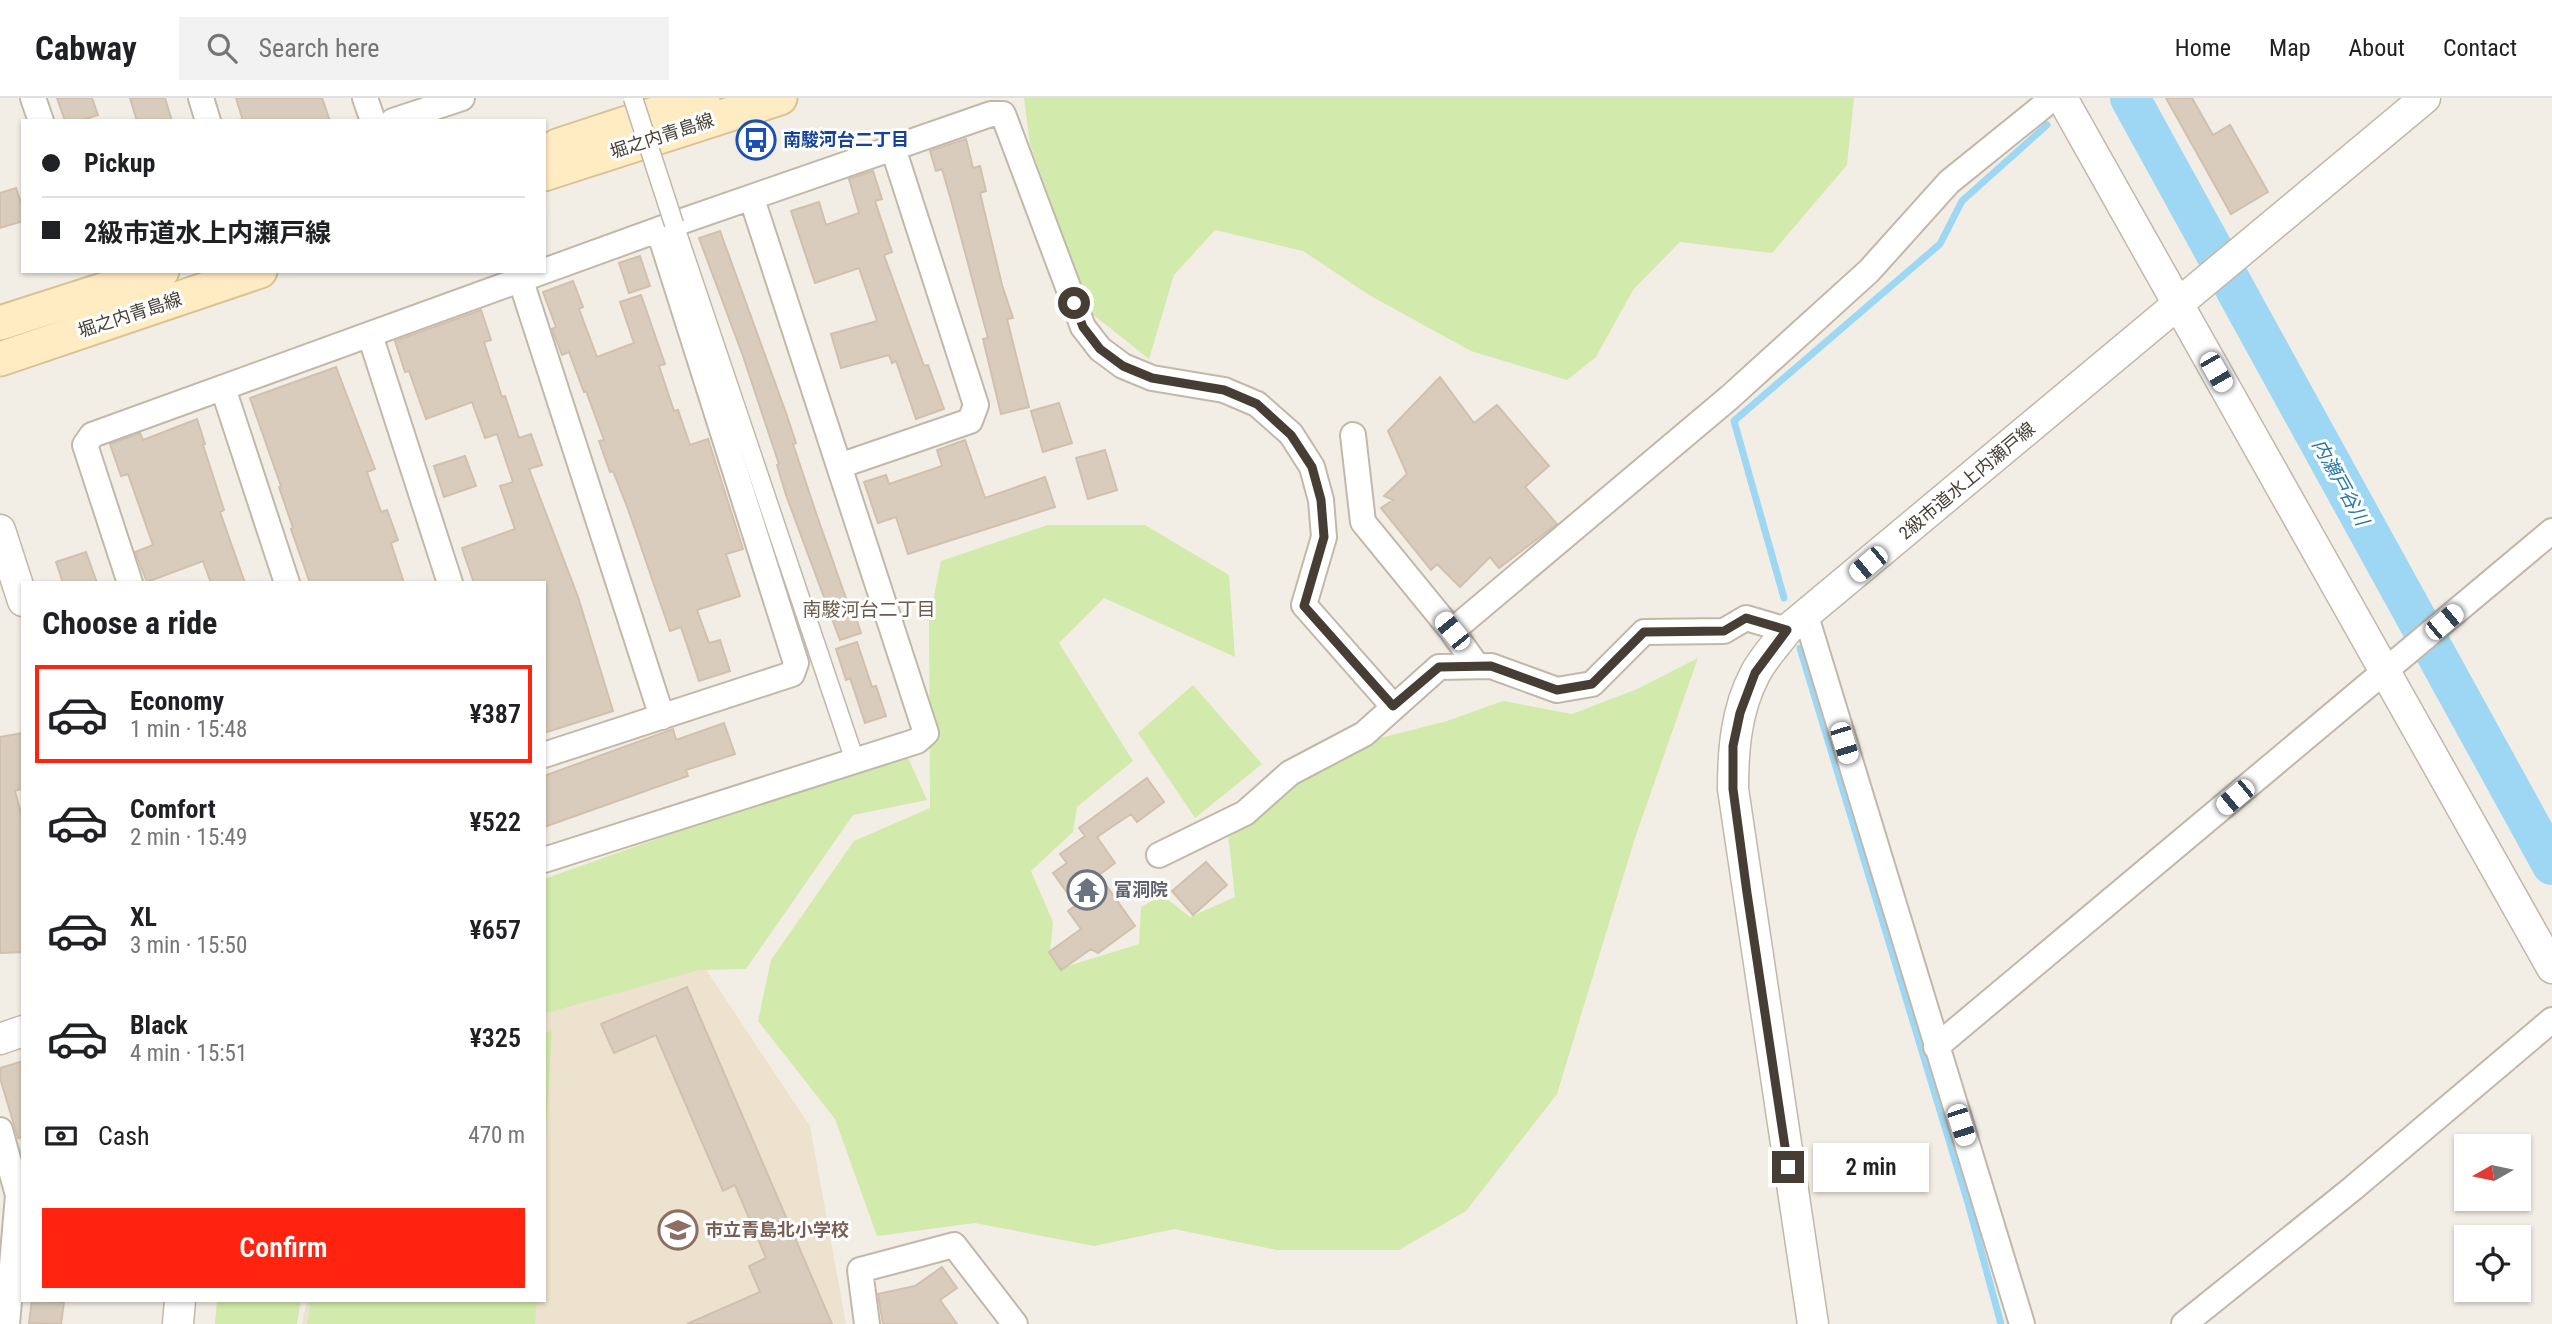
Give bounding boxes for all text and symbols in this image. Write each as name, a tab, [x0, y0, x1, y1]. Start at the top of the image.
search box	[179, 17, 669, 80]
text: Cabway	[35, 29, 137, 68]
icon: search	[203, 29, 241, 67]
text: Search here	[259, 33, 380, 63]
text: Home	[2175, 34, 2231, 62]
text: Map	[2269, 34, 2311, 62]
text: About	[2349, 34, 2405, 62]
text: Contact	[2443, 34, 2517, 62]
street label: 堀之内青島線	[607, 109, 716, 162]
bus stop icon: 南駿河台二丁目	[735, 119, 777, 161]
place label: 南駿河台二丁目	[783, 129, 909, 150]
text: Pickup	[84, 148, 155, 178]
text: 2級市道水上内瀬戸線	[84, 218, 331, 248]
route start	[1058, 287, 1090, 319]
street label: 堀之内青島線	[75, 288, 184, 341]
car	[2197, 349, 2236, 395]
street label: 2級市道水上内瀬戸線	[1894, 418, 2039, 544]
water label: 内瀬戸谷川	[2307, 435, 2375, 531]
car	[1846, 542, 1891, 586]
district label: 南駿河台二丁目	[802, 598, 936, 621]
car	[2422, 600, 2467, 644]
text: Choose a ride	[42, 604, 217, 642]
car	[1431, 608, 1474, 654]
icon: car	[46, 683, 109, 746]
text: Economy	[130, 686, 224, 716]
text: ¥387	[469, 699, 521, 729]
text: 1 min · 15:48	[130, 716, 247, 743]
car	[1828, 720, 1861, 766]
car	[2213, 775, 2258, 819]
icon: car	[46, 791, 109, 854]
text: Comfort	[130, 794, 216, 824]
text: ¥522	[469, 807, 521, 837]
text: 2 min · 15:49	[130, 824, 247, 851]
temple icon: 富洞院	[1066, 869, 1108, 911]
place label: 富洞院	[1114, 879, 1168, 900]
icon: car	[46, 899, 109, 962]
text: XL	[130, 902, 157, 932]
text: ¥657	[469, 915, 521, 945]
text: 3 min · 15:50	[130, 932, 247, 959]
icon: car	[46, 1007, 109, 1070]
text: Black	[130, 1010, 188, 1040]
text: ¥325	[469, 1023, 521, 1053]
text: 4 min · 15:51	[130, 1040, 247, 1067]
car	[1945, 1102, 1978, 1148]
icon: cash	[42, 1117, 80, 1155]
text: Cash	[98, 1121, 150, 1151]
text: 470 m	[468, 1122, 525, 1149]
north arrow	[2454, 1134, 2530, 1211]
map controls	[2454, 1134, 2531, 1302]
callout: 2 min	[1812, 1142, 1928, 1192]
route end	[1772, 1151, 1804, 1183]
text: 2 min	[1846, 1154, 1896, 1181]
button: Confirm	[42, 1208, 525, 1288]
school or university icon: 市立青島北小学校	[657, 1209, 699, 1251]
place label: 市立青島北小学校	[705, 1219, 849, 1240]
button: locate	[2454, 1225, 2531, 1302]

